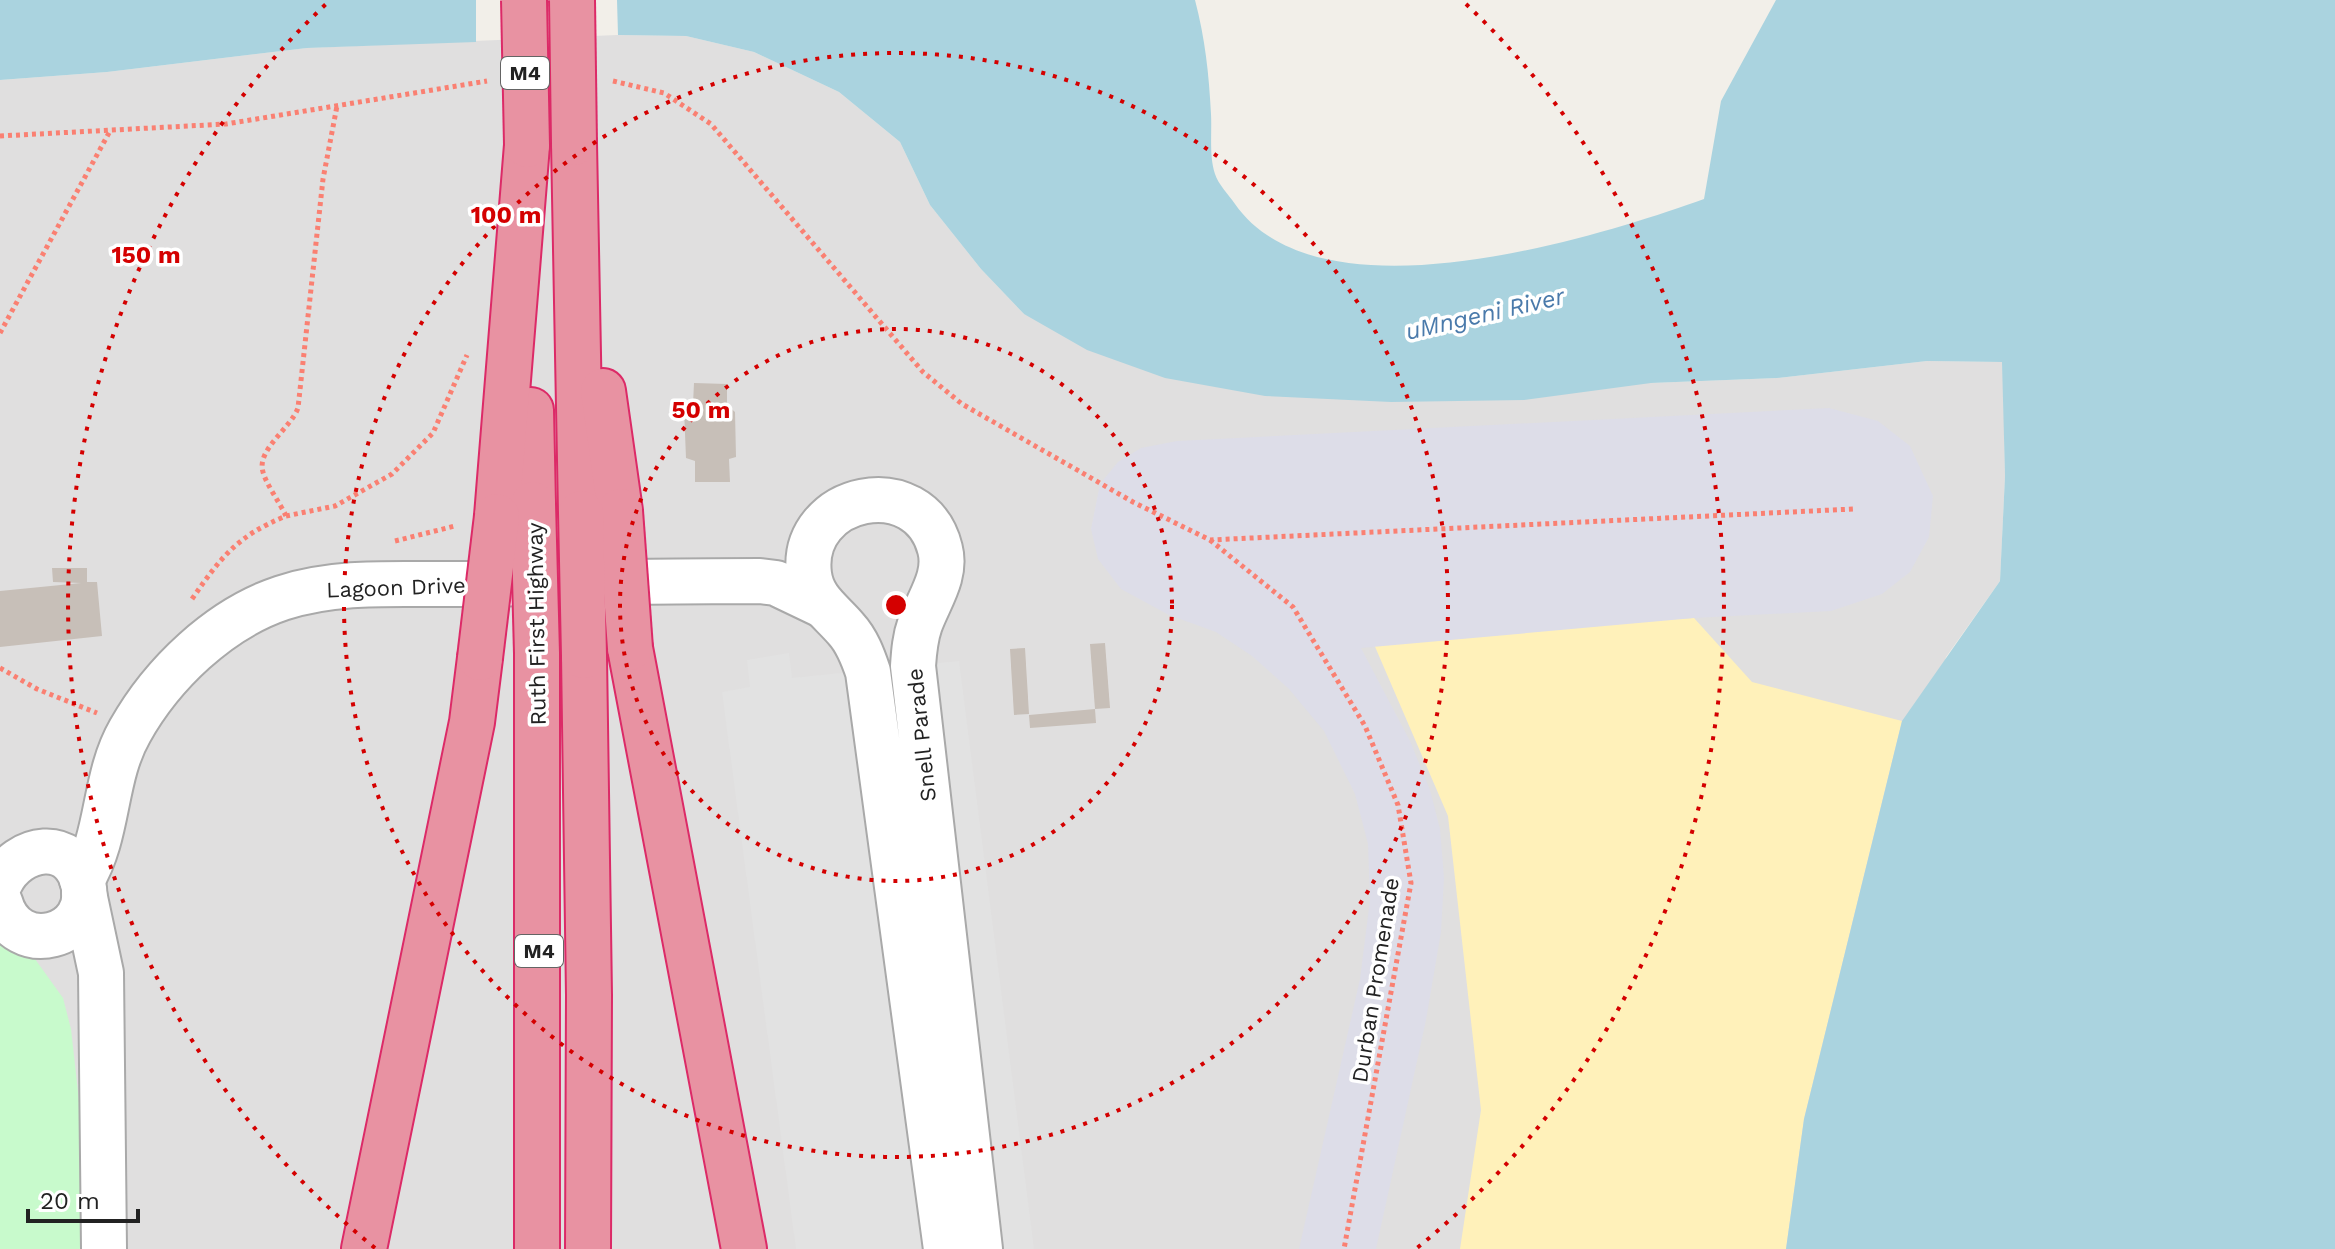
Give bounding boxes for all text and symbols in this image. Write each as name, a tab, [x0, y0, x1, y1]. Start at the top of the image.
road number: M4	[501, 57, 549, 89]
text: 100 m	[471, 201, 541, 229]
text: 150 m	[111, 241, 181, 269]
water label: uMngeni River	[1403, 282, 1569, 346]
text: 50 m	[672, 396, 730, 424]
street label: Ruth First Highway	[522, 522, 551, 726]
street label: Lagoon Drive	[326, 573, 466, 602]
centre of rings	[882, 591, 910, 619]
street label: Snell Parade	[902, 667, 941, 803]
street label: Durban Promenade	[1347, 876, 1404, 1084]
road number: M4	[515, 935, 563, 967]
scale bar	[28, 1173, 138, 1223]
text: 20 m	[40, 1187, 100, 1215]

